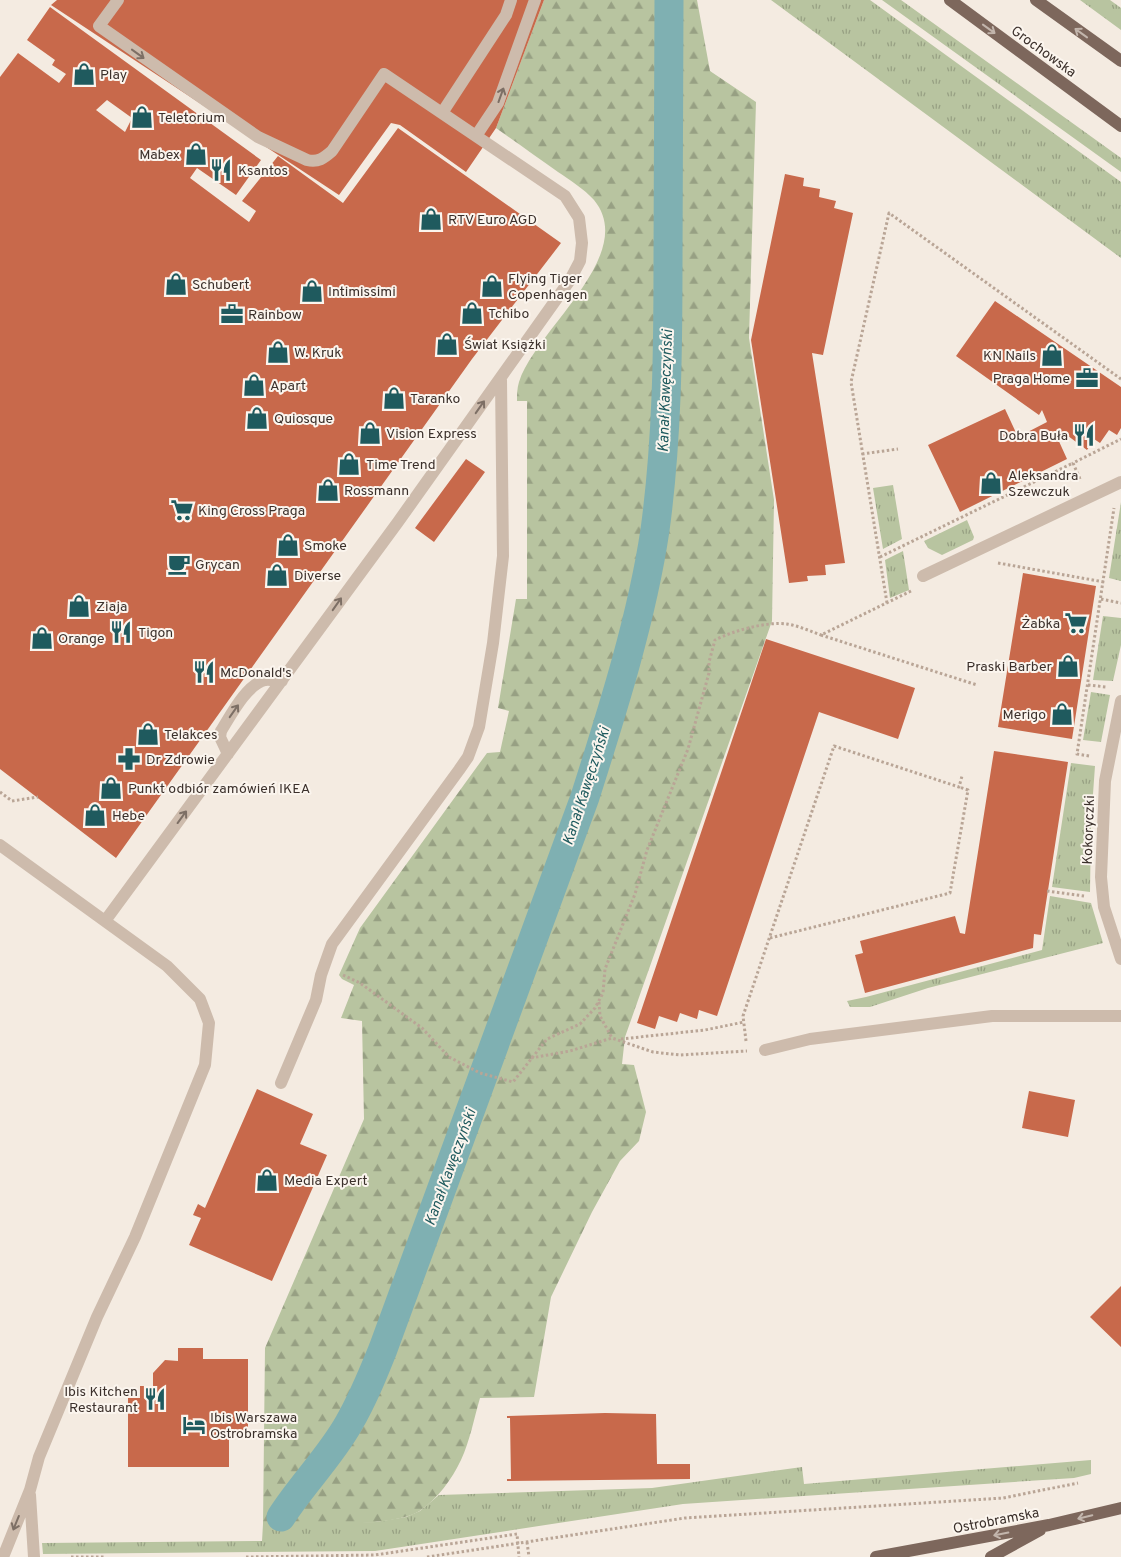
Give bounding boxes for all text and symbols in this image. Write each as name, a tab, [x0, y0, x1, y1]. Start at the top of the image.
street label: Grochowska	[1007, 23, 1079, 82]
one-way arrow	[982, 24, 996, 34]
one-way arrow	[1075, 27, 1088, 38]
one-way arrow	[131, 49, 144, 60]
shop icon: Play	[71, 61, 97, 87]
place label: Play	[100, 67, 127, 84]
one-way arrow	[497, 88, 506, 103]
shop icon: Teletorium	[129, 104, 155, 130]
place label: Teletorium	[158, 110, 225, 127]
shop icon: Mabex	[183, 141, 209, 167]
place label: Mabex	[139, 147, 180, 164]
restaurant icon: Ksantos	[208, 157, 234, 183]
place label: Ksantos	[238, 163, 288, 180]
shop icon: RTV Euro AGD	[418, 206, 444, 232]
place label: RTV Euro AGD	[448, 212, 537, 229]
shop icon: Schubert	[163, 271, 189, 297]
place label: Flying Tiger Copenhagen	[508, 271, 587, 304]
shop icon: Flying Tiger Copenhagen	[479, 273, 505, 299]
place label: Schubert	[192, 277, 250, 294]
shop icon: Intimissimi	[299, 278, 325, 304]
place label: Intimissimi	[328, 284, 396, 301]
shop icon: Tchibo	[459, 300, 485, 326]
office icon: Rainbow	[219, 301, 245, 327]
place label: Tchibo	[488, 306, 529, 323]
place label: Rainbow	[248, 307, 302, 324]
water label: Kanał Kawęczyński	[655, 328, 678, 453]
shop icon: Świat Książki	[434, 331, 460, 357]
place label: Świat Książki	[464, 336, 546, 354]
shop icon: W. Kruk	[265, 339, 291, 365]
shop icon: KN Nails	[1039, 342, 1065, 368]
place label: W. Kruk	[294, 345, 342, 362]
place label: KN Nails	[983, 348, 1036, 365]
office icon: Praga Home	[1074, 365, 1100, 391]
place label: Praga Home	[993, 371, 1070, 388]
shop icon: Apart	[241, 372, 267, 398]
place label: Apart	[270, 378, 306, 395]
shop icon: Taranko	[381, 385, 407, 411]
place label: Taranko	[410, 391, 460, 408]
one-way arrow	[475, 400, 485, 414]
shop icon: Quiosque	[244, 405, 270, 431]
place label: Quiosque	[274, 411, 333, 428]
shop icon: Vision Express	[357, 420, 383, 446]
restaurant icon: Dobra Buła	[1071, 422, 1097, 448]
place label: Vision Express	[386, 426, 477, 443]
place label: Dobra Buła	[999, 428, 1068, 445]
shop icon: Time Trend	[336, 451, 362, 477]
place label: Time Trend	[366, 457, 436, 474]
place label: Aleksandra Szewczuk	[1008, 468, 1078, 501]
shop icon: Aleksandra Szewczuk	[978, 470, 1004, 496]
shop icon: Rossmann	[315, 477, 341, 503]
place label: Rossmann	[344, 483, 409, 500]
supermarket icon: King Cross Praga	[169, 497, 195, 523]
place label: King Cross Praga	[198, 503, 305, 520]
shop icon: Smoke	[275, 532, 301, 558]
place label: Smoke	[304, 538, 347, 555]
cafe icon: Grycan	[166, 551, 192, 577]
place label: Grycan	[195, 557, 240, 574]
shop icon: Diverse	[264, 562, 290, 588]
place label: Diverse	[294, 568, 341, 585]
shop icon: Ziaja	[66, 593, 92, 619]
one-way arrow	[332, 598, 342, 612]
place label: Ziaja	[96, 599, 127, 616]
supermarket icon: Żabka	[1063, 610, 1089, 636]
place label: Żabka	[1021, 615, 1060, 633]
restaurant icon: Tigon	[108, 619, 134, 645]
shop icon: Orange	[29, 625, 55, 651]
place label: Tigon	[138, 625, 173, 642]
place label: Orange	[58, 631, 104, 648]
shop icon: Praski Barber	[1055, 653, 1081, 679]
restaurant icon: McDonald's	[191, 659, 217, 685]
place label: Praski Barber	[966, 659, 1053, 676]
place label: McDonald's	[220, 665, 292, 682]
shop icon: Merigo	[1049, 701, 1075, 727]
one-way arrow	[229, 704, 240, 718]
place label: Merigo	[1002, 707, 1046, 724]
shop icon: Telakces	[135, 721, 161, 747]
water label: Kanał Kawęczyński	[559, 724, 616, 848]
place label: Telakces	[164, 727, 218, 744]
pharmacy icon: Dr Zdrowie	[116, 746, 142, 772]
place label: Dr Zdrowie	[146, 752, 215, 769]
shop icon: Punkt odbiór zamówień IKEA	[98, 775, 124, 801]
place label: Punkt odbiór zamówień IKEA	[128, 781, 310, 798]
street label: Kokoryczki	[1080, 795, 1099, 865]
shop icon: Hebe	[82, 802, 108, 828]
place label: Hebe	[112, 808, 145, 825]
one-way arrow	[177, 810, 187, 824]
water label: Kanał Kawęczyński	[421, 1105, 482, 1229]
shop icon: Media Expert	[254, 1167, 280, 1193]
place label: Media Expert	[284, 1173, 368, 1190]
place label: Ibis Kitchen Restaurant	[64, 1384, 138, 1417]
restaurant icon: Ibis Kitchen Restaurant	[142, 1386, 168, 1412]
place label: Ibis Warszawa Ostrobramska	[210, 1410, 297, 1443]
hotel icon: Ibis Warszawa Ostrobramska	[181, 1412, 207, 1438]
street label: Ostrobramska	[952, 1505, 1041, 1538]
one-way arrow	[1078, 1513, 1094, 1522]
one-way arrow	[11, 1515, 21, 1530]
one-way arrow	[994, 1530, 1010, 1540]

